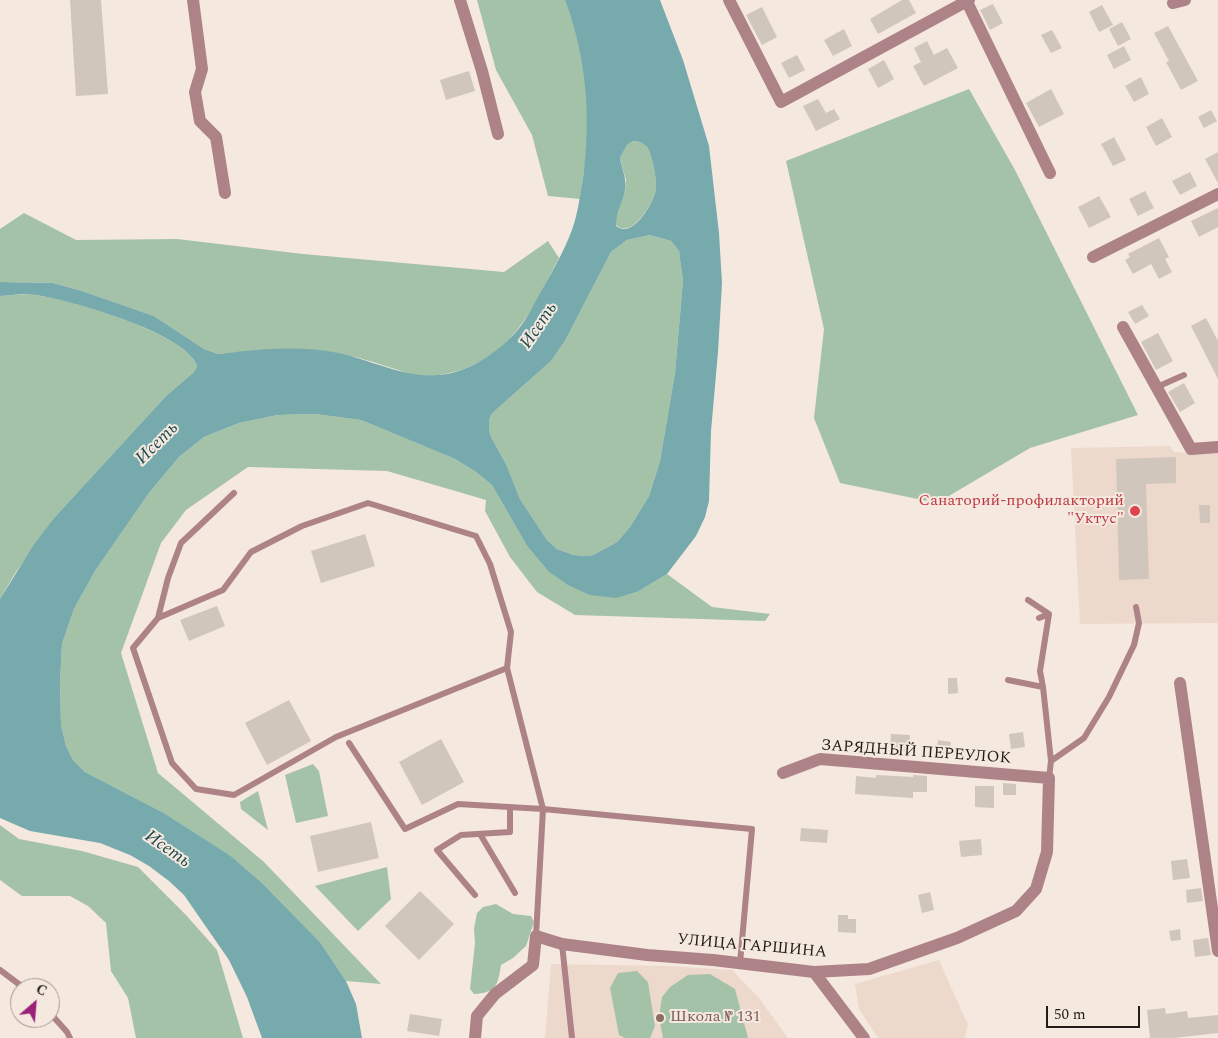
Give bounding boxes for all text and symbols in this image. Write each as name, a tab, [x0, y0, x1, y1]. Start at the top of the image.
water label: Исеть	[517, 299, 563, 353]
water label: Исеть	[132, 418, 184, 470]
place label: Санаторий-профилакторий "Уктус"	[919, 492, 1124, 530]
marker: Санаторий-профилакторий "Уктус"	[1128, 504, 1142, 518]
street label: ЗАРЯДНЫЙ ПЕРЕУЛОК	[820, 737, 1012, 769]
water label: Исеть	[140, 826, 194, 874]
street label: УЛИЦА ГАРШИНА	[677, 931, 827, 963]
north arrow	[10, 978, 60, 1028]
text: С	[32, 978, 51, 1002]
scale bar	[1048, 996, 1142, 1028]
text: 50 m	[1054, 1003, 1086, 1026]
place label: Школа № 131	[670, 1008, 761, 1028]
marker: Школа № 131	[654, 1012, 666, 1024]

